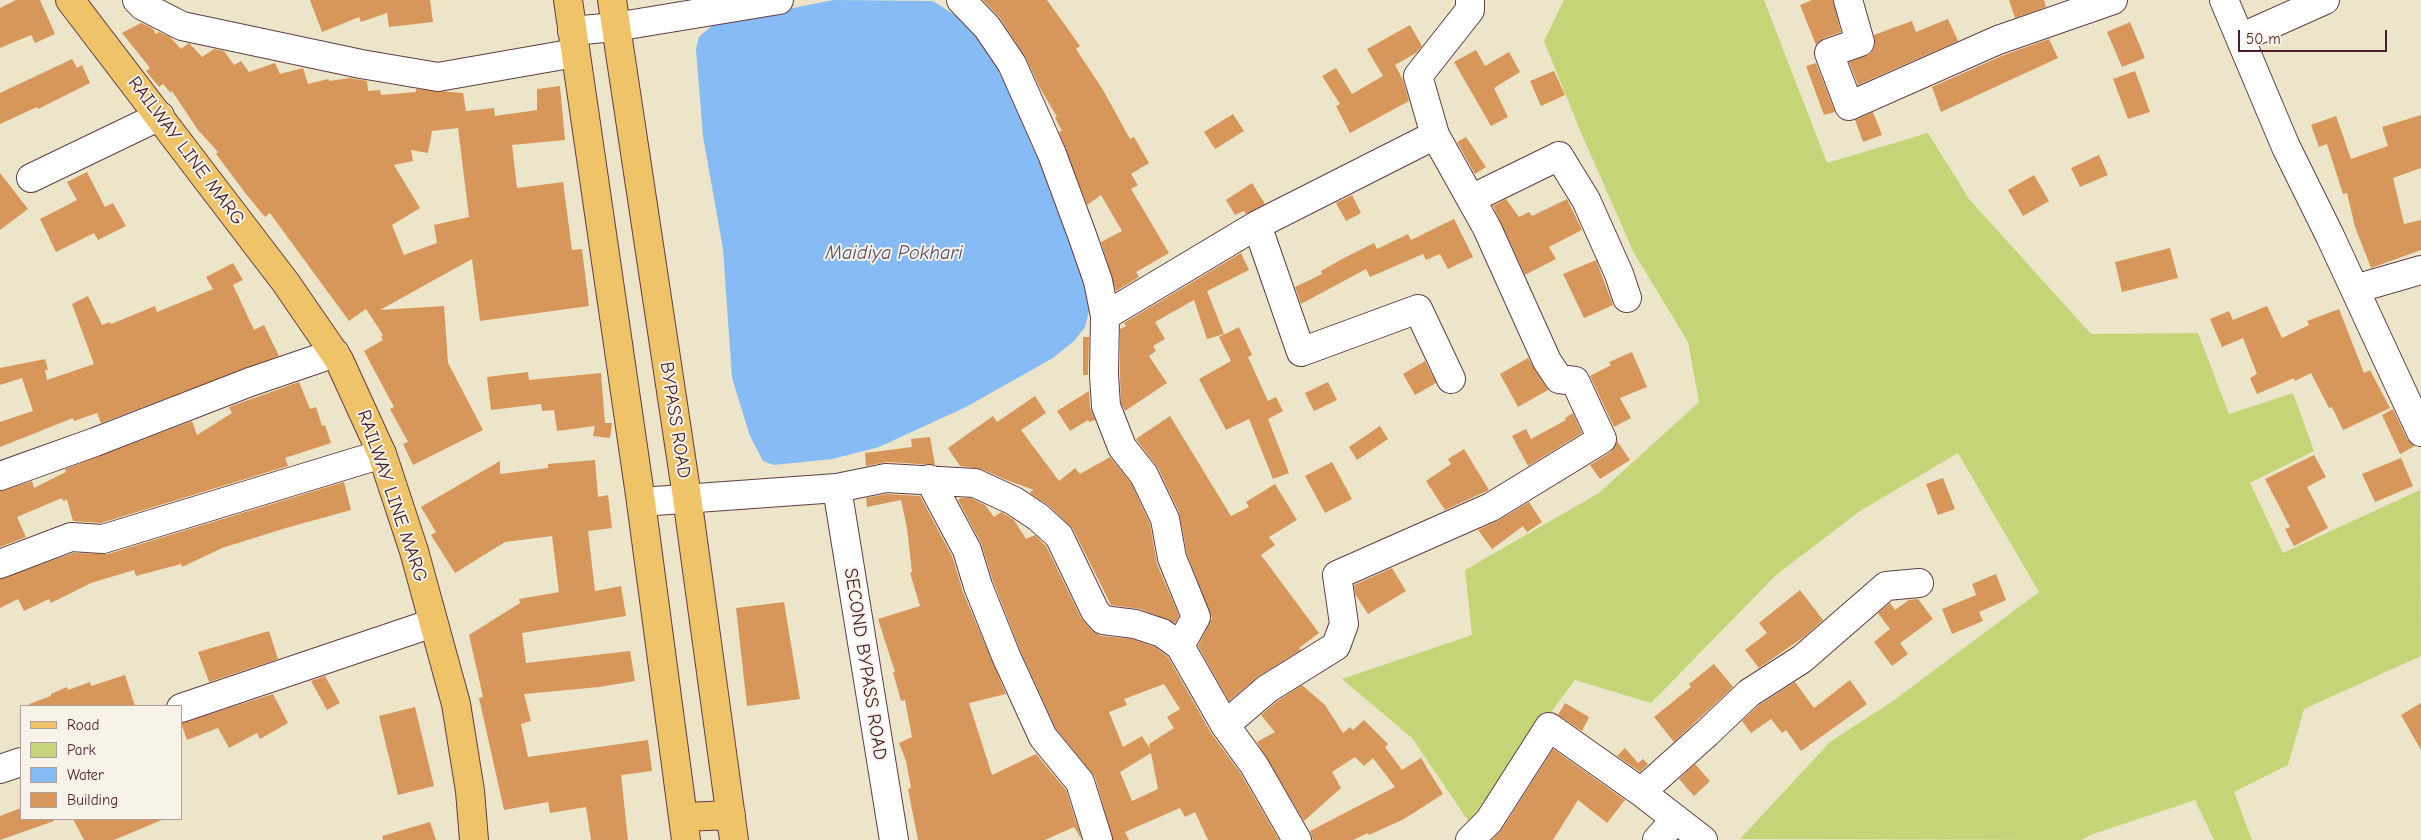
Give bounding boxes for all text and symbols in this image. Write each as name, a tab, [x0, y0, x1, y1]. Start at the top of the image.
scale bar	[2241, 20, 2390, 52]
text: 50 m	[2246, 30, 2281, 48]
street label: RAILWAY LINE MARG	[123, 72, 249, 230]
water label: Maidiya Pokhari	[825, 241, 963, 265]
street label: BYPASS ROAD	[655, 360, 695, 480]
street label: RAILWAY LINE MARG	[352, 407, 432, 585]
street label: SECOND BYPASS ROAD	[839, 566, 891, 762]
legend	[20, 705, 182, 820]
text: Road	[67, 716, 99, 734]
text: Park	[67, 741, 96, 759]
text: Water	[67, 766, 104, 784]
text: Building	[67, 791, 118, 809]

